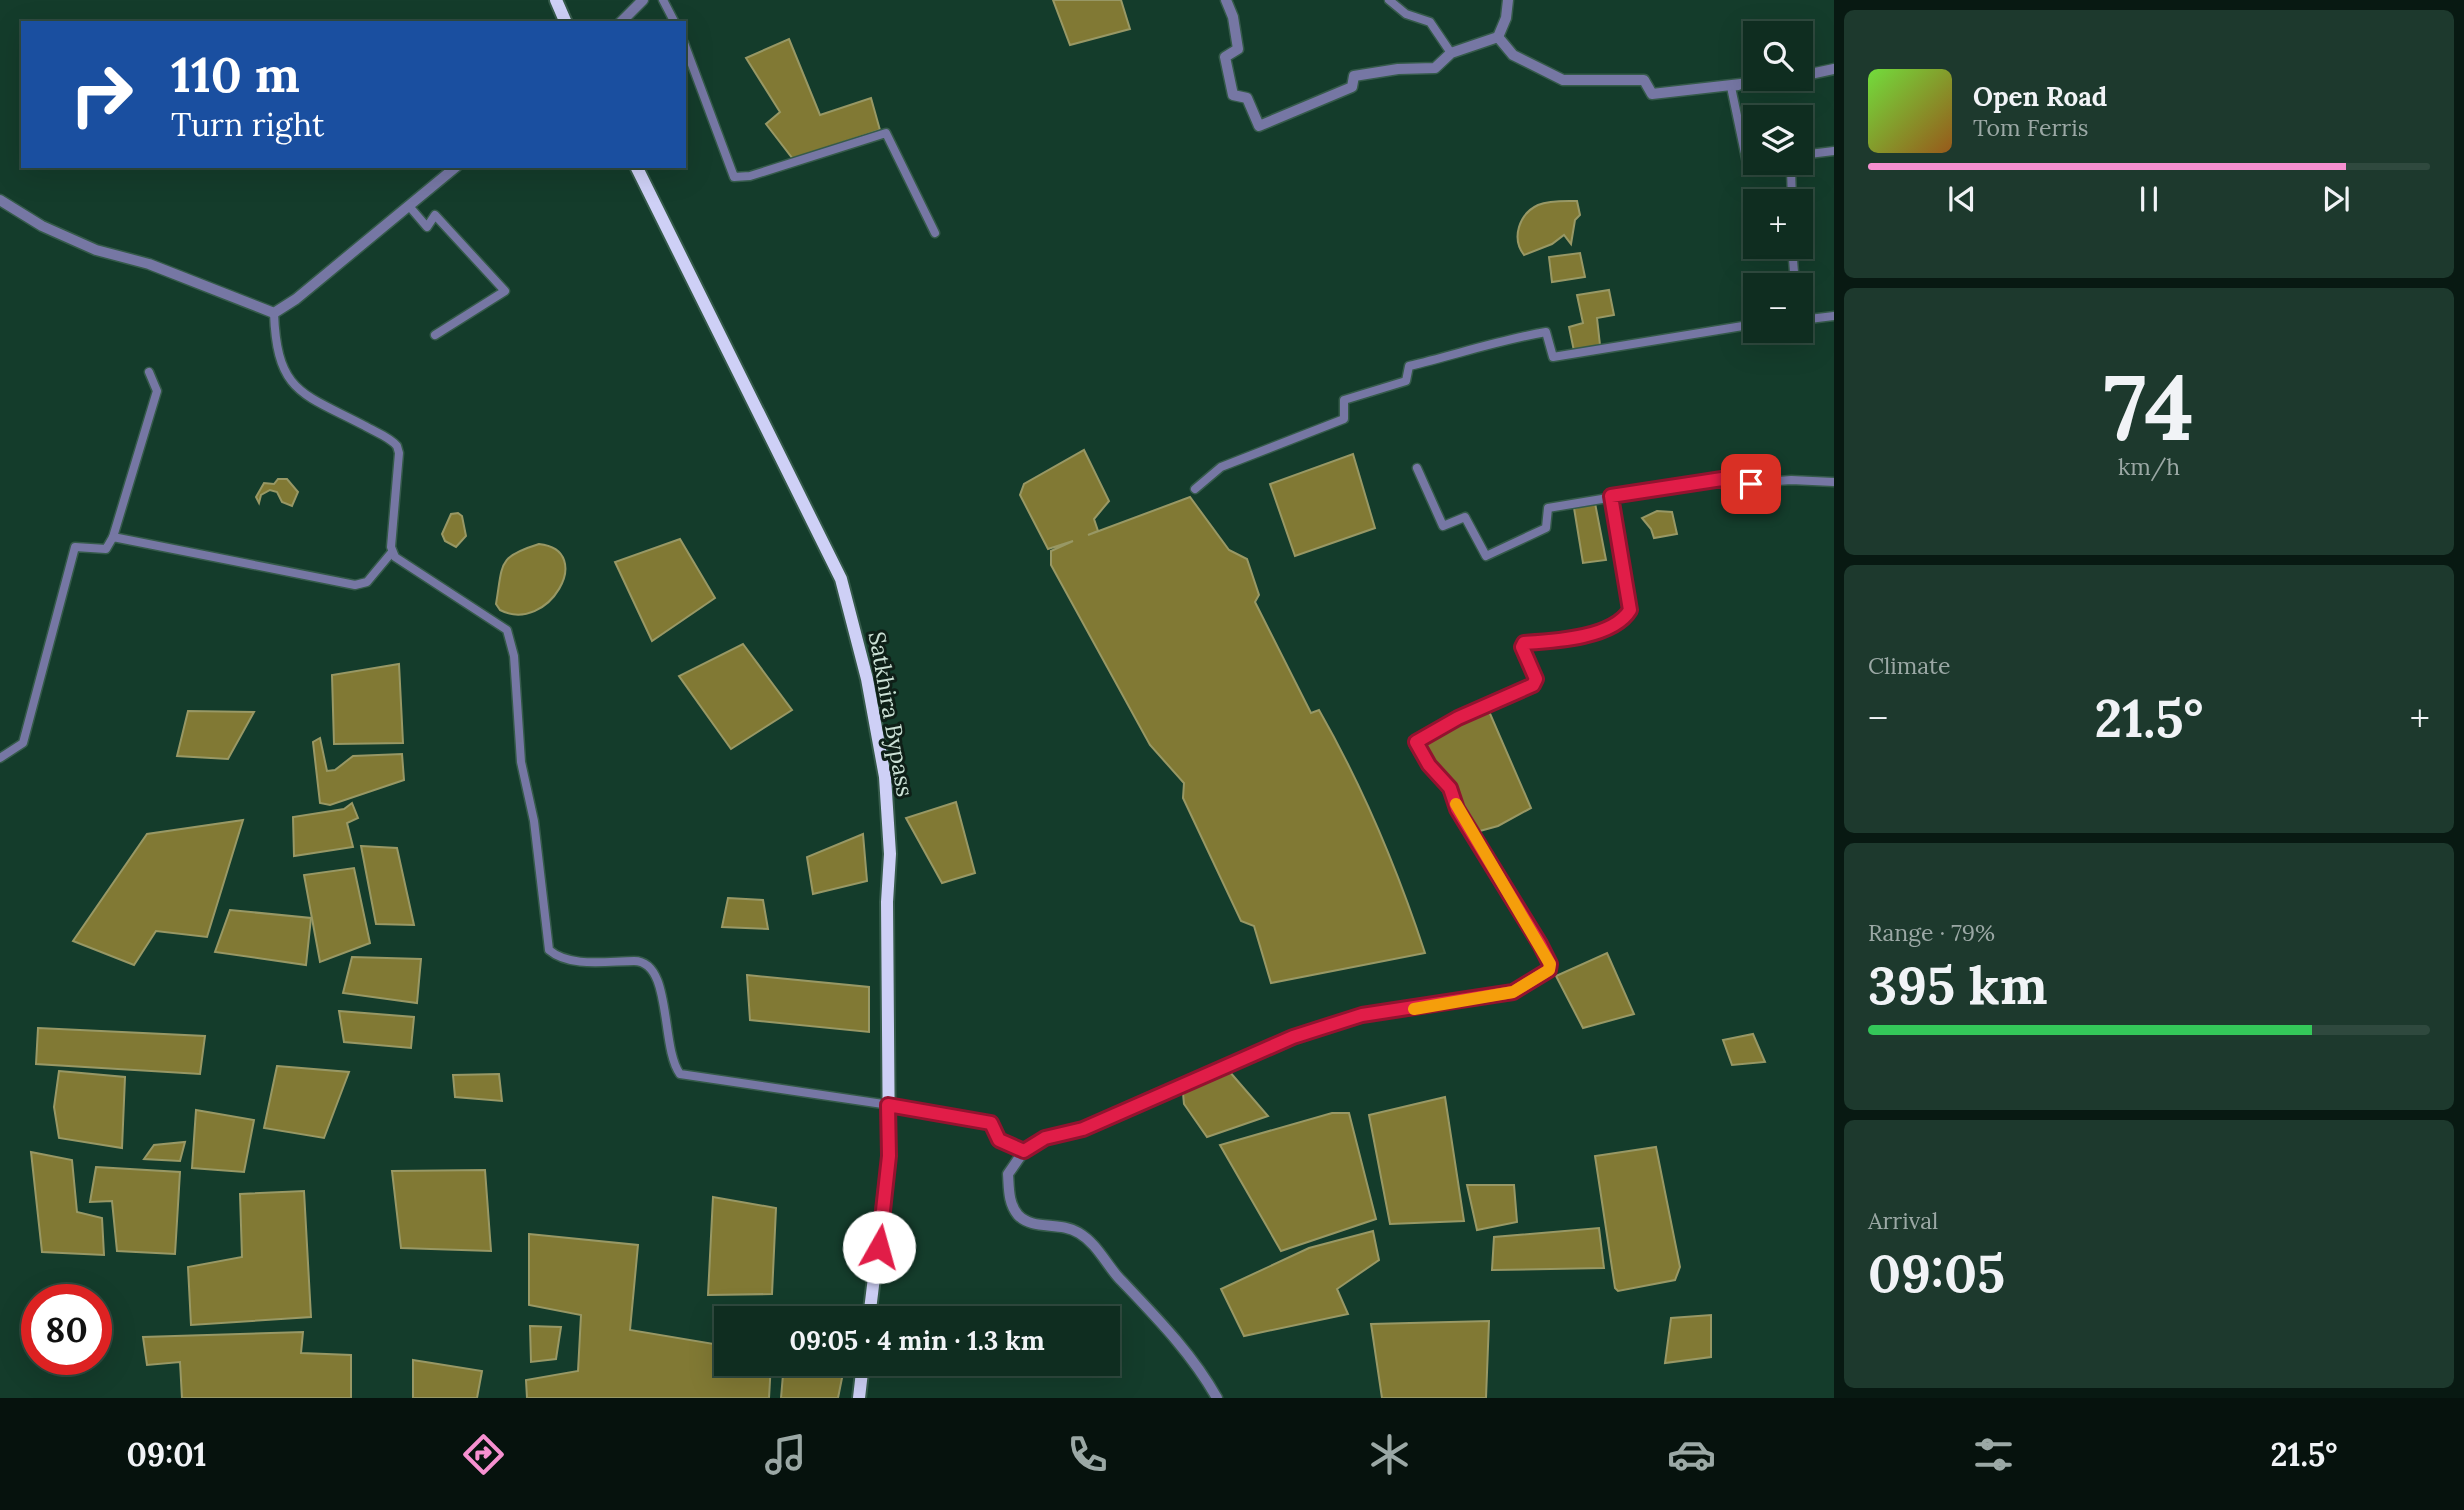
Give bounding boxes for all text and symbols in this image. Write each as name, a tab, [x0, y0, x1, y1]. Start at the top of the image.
map controls	[1743, 21, 1813, 343]
button: search	[1743, 21, 1813, 91]
text: 110 m	[171, 43, 300, 105]
icon: right	[56, 49, 147, 140]
text: Open Road	[1973, 80, 2107, 113]
text: Turn right	[171, 104, 324, 145]
button: layers	[1743, 105, 1813, 175]
text: Tom Ferris	[1973, 113, 2088, 142]
icon: previous	[1943, 180, 1981, 218]
icon: pause	[2130, 180, 2168, 218]
icon: next	[2317, 180, 2355, 218]
button: +	[1743, 189, 1813, 259]
button: −	[1743, 273, 1813, 343]
text: 74	[2104, 348, 2194, 465]
text: km/h	[2118, 452, 2180, 481]
pin	[1721, 454, 1781, 514]
icon: arrive	[1732, 465, 1770, 503]
street label: Satkhira Bypass	[863, 629, 920, 799]
text: Climate	[1868, 651, 1950, 680]
text: 21.5°	[2095, 685, 2203, 751]
text: −	[1868, 694, 1888, 742]
text: +	[2410, 694, 2430, 742]
text: Range · 79%	[1868, 918, 1995, 947]
text: 395 km	[1868, 952, 2048, 1018]
text: Arrival	[1868, 1206, 1938, 1235]
position arrow	[842, 1210, 916, 1284]
text: 09:05	[1868, 1240, 2005, 1306]
speed limit sign: 80	[21, 1284, 112, 1375]
text: 09:05 · 4 min · 1.3 km	[789, 1324, 1045, 1357]
icon: directions	[459, 1430, 508, 1479]
icon: music	[761, 1430, 810, 1479]
icon: phone	[1063, 1430, 1112, 1479]
icon: climate	[1365, 1430, 1414, 1479]
icon: car	[1667, 1430, 1716, 1479]
icon: filters	[1969, 1430, 2018, 1479]
text: 09:01	[126, 1434, 207, 1475]
text: 21.5°	[2270, 1434, 2337, 1475]

